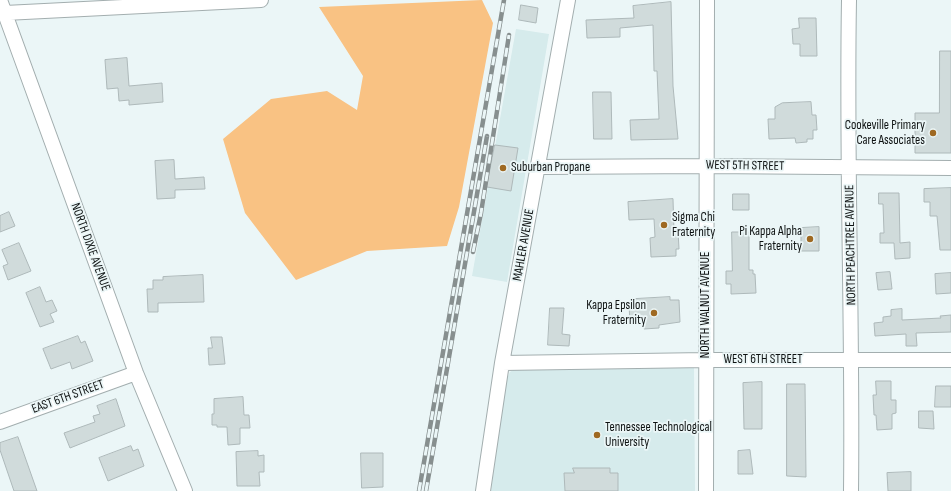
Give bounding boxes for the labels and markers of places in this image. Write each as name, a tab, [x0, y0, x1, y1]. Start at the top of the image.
place label: Cookeville Primary Care Associates	[845, 118, 925, 149]
marker: Cookeville Primary Care Associates	[928, 128, 938, 138]
place label: Suburban Propane	[511, 160, 590, 176]
marker: Suburban Propane	[498, 163, 508, 173]
place label: Sigma Chi Fraternity	[672, 210, 715, 241]
marker: Sigma Chi Fraternity	[659, 220, 669, 230]
place label: Pi Kappa Alpha Fraternity	[739, 224, 802, 255]
marker: Pi Kappa Alpha Fraternity	[805, 234, 815, 244]
place label: Kappa Epsilon Fraternity	[586, 298, 646, 329]
marker: Kappa Epsilon Fraternity	[649, 308, 659, 318]
place label: Tennessee Technological University	[605, 420, 712, 451]
marker: Tennessee Technological University	[592, 430, 602, 440]

